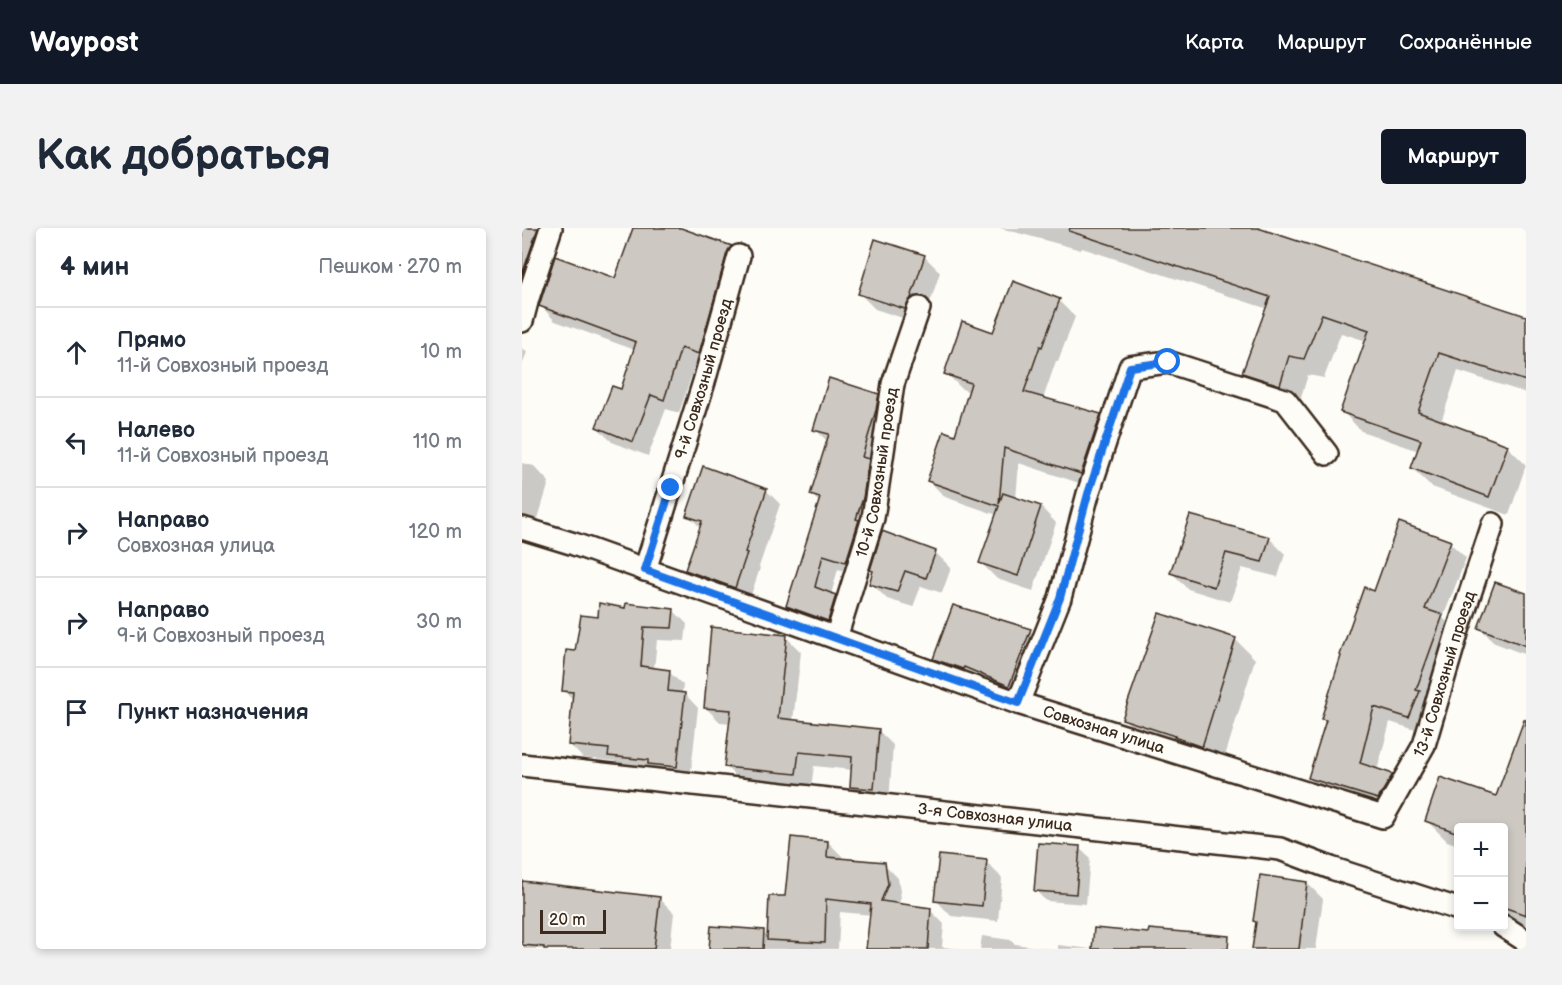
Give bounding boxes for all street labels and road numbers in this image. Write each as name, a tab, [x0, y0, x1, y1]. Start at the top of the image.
street label: 9-й Совхозный проезд	[671, 296, 736, 461]
street label: 10-й Совхозный проезд	[852, 386, 902, 560]
street label: 13-й Совхозный проезд	[1409, 588, 1480, 761]
street label: Совхозная улица	[1041, 702, 1168, 758]
street label: 3-я Совхозная улица	[917, 799, 1074, 835]

